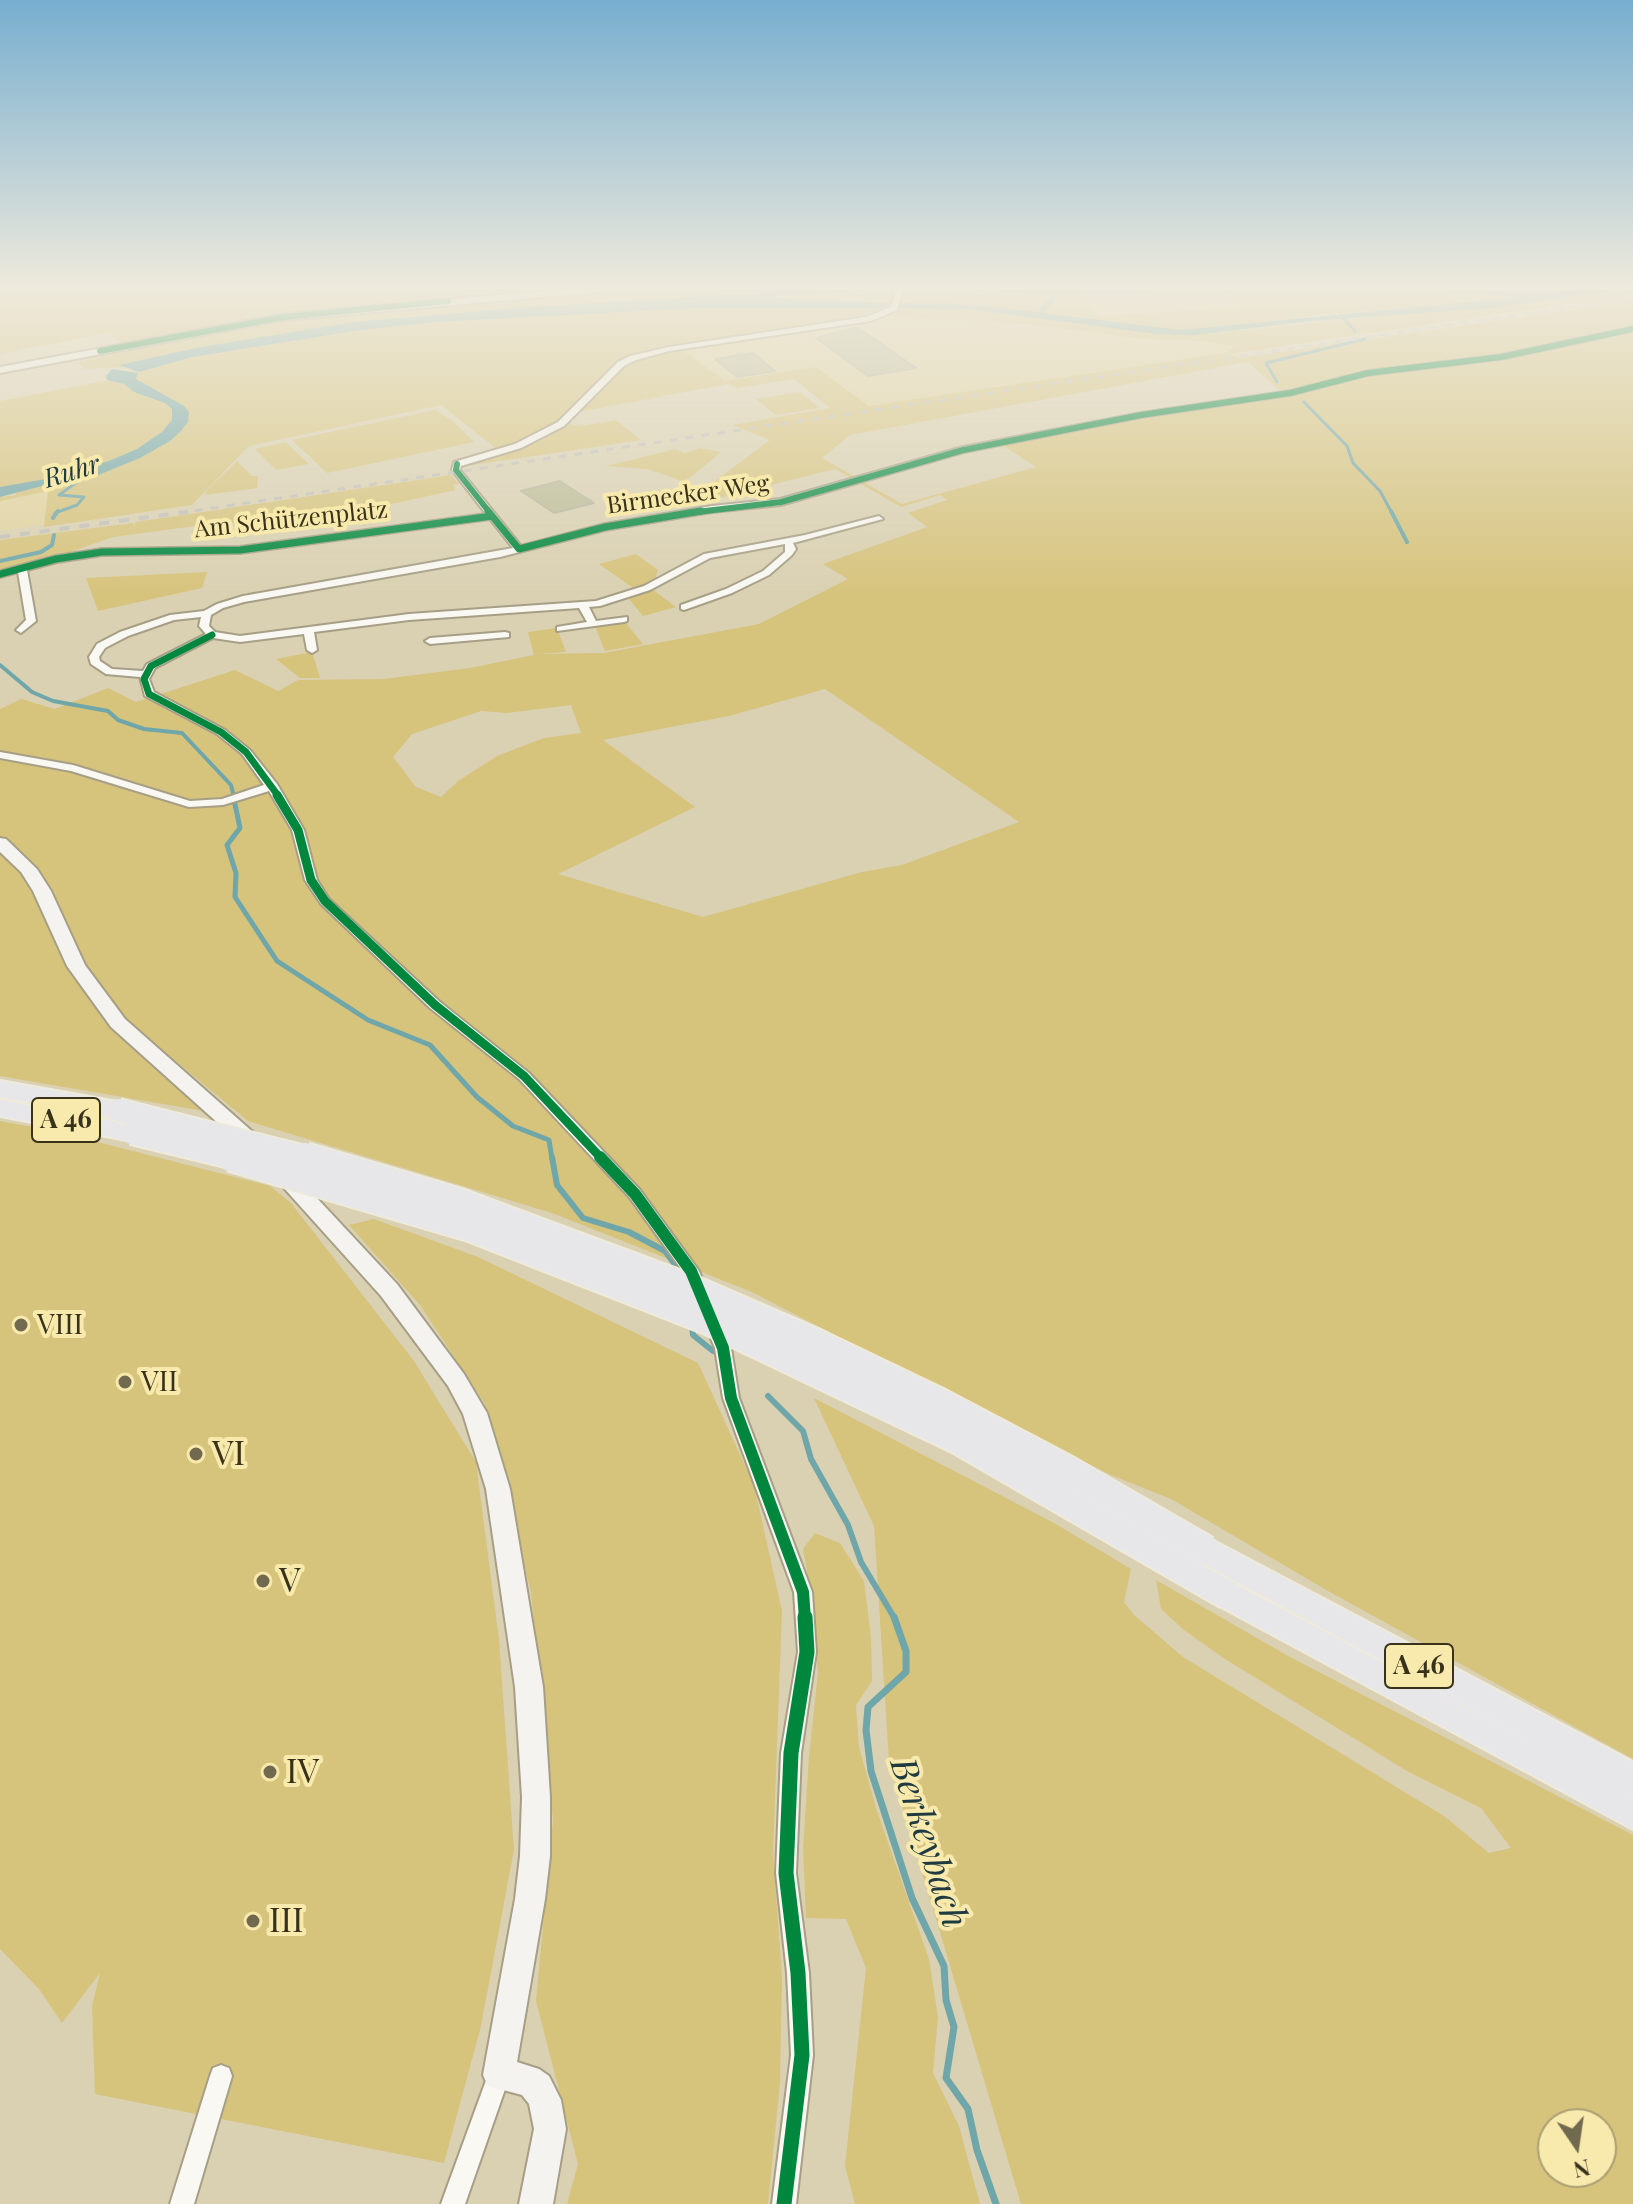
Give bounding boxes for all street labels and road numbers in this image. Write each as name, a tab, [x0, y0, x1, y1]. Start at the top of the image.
street label: Birmecker Weg	[605, 469, 771, 521]
street label: Am Schützenplatz	[193, 496, 389, 544]
road number: A 46	[32, 1098, 100, 1142]
road number: A 46	[1385, 1644, 1453, 1688]

